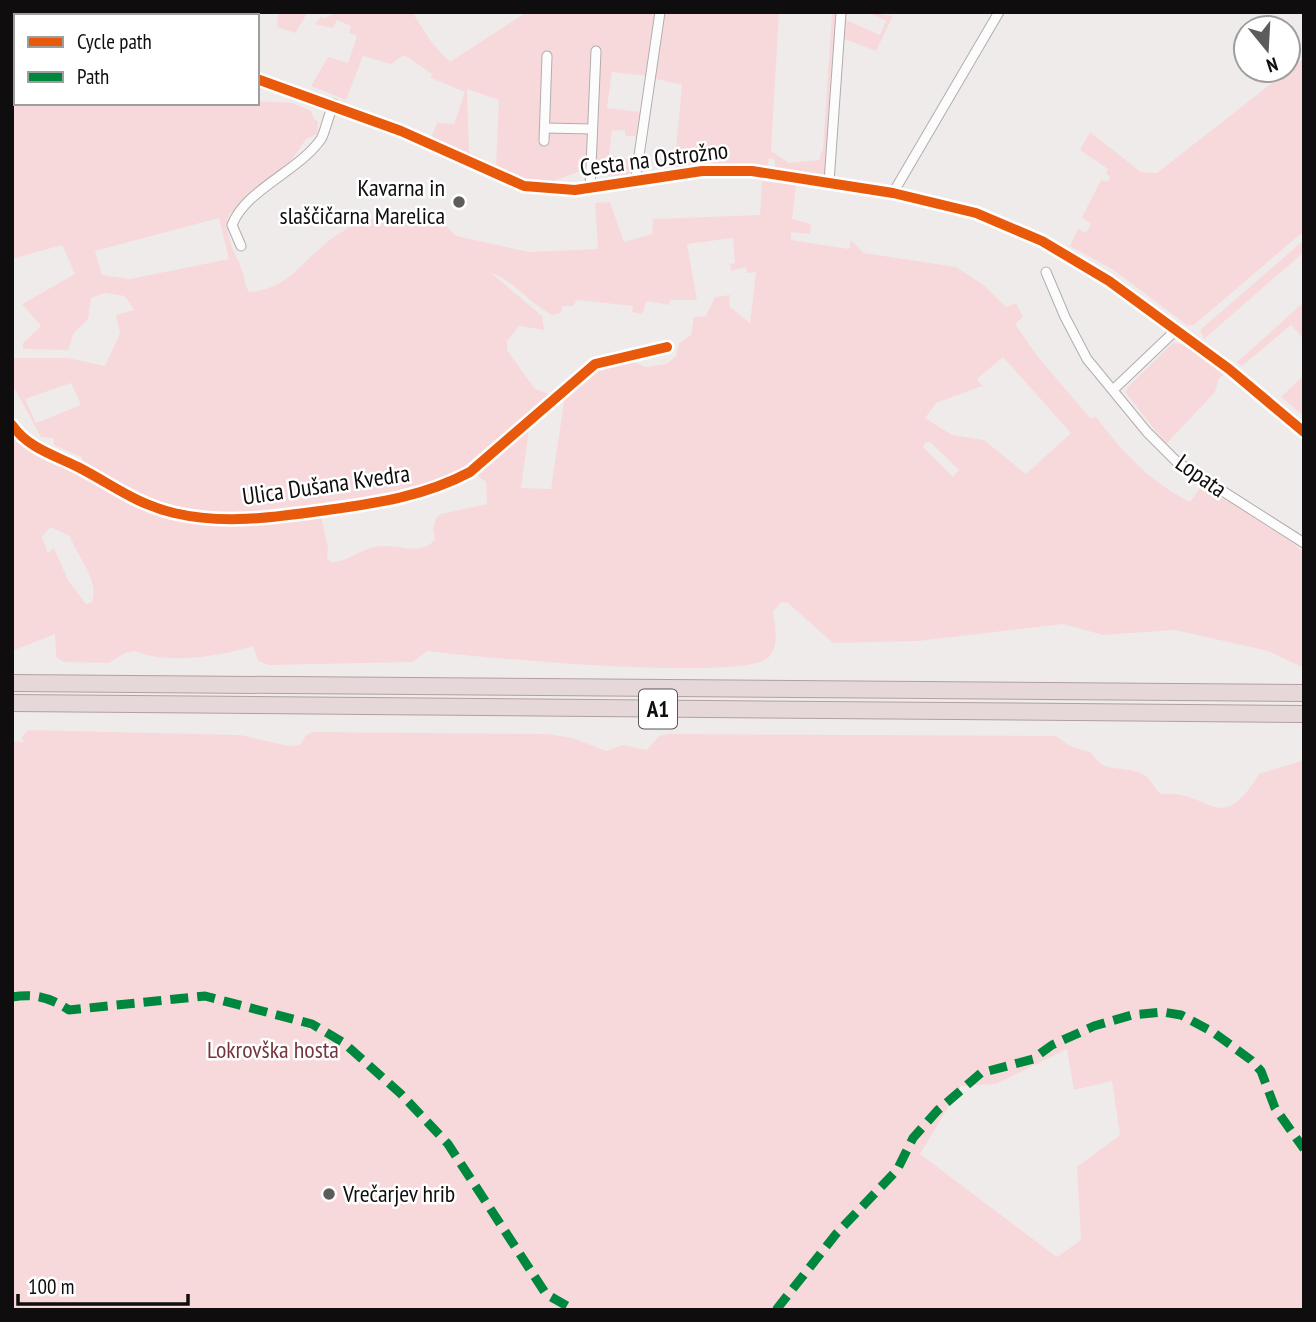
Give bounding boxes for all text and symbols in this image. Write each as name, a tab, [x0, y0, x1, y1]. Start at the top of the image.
legend	[14, 14, 259, 105]
north arrow	[1232, 14, 1302, 84]
text: Cycle path	[77, 28, 152, 55]
text: N	[1264, 52, 1281, 78]
text: Path	[77, 63, 109, 90]
street label: Cesta na Ostrožno	[578, 134, 730, 183]
place label: Kavarna in slaščičarna Marelica	[280, 172, 445, 231]
marker: Kavarna in slaščičarna Marelica	[451, 194, 467, 210]
street label: Lopata	[1170, 447, 1233, 504]
street label: Ulica Dušana Kvedra	[240, 457, 412, 512]
road number: A1	[639, 690, 677, 729]
park label: Lokrovška hosta	[207, 1034, 339, 1065]
place label: Vrečarjev hrib	[342, 1178, 455, 1209]
marker: Vrečarjev hrib	[321, 1186, 337, 1202]
scale bar	[18, 1262, 187, 1306]
text: 100 m	[28, 1273, 74, 1300]

